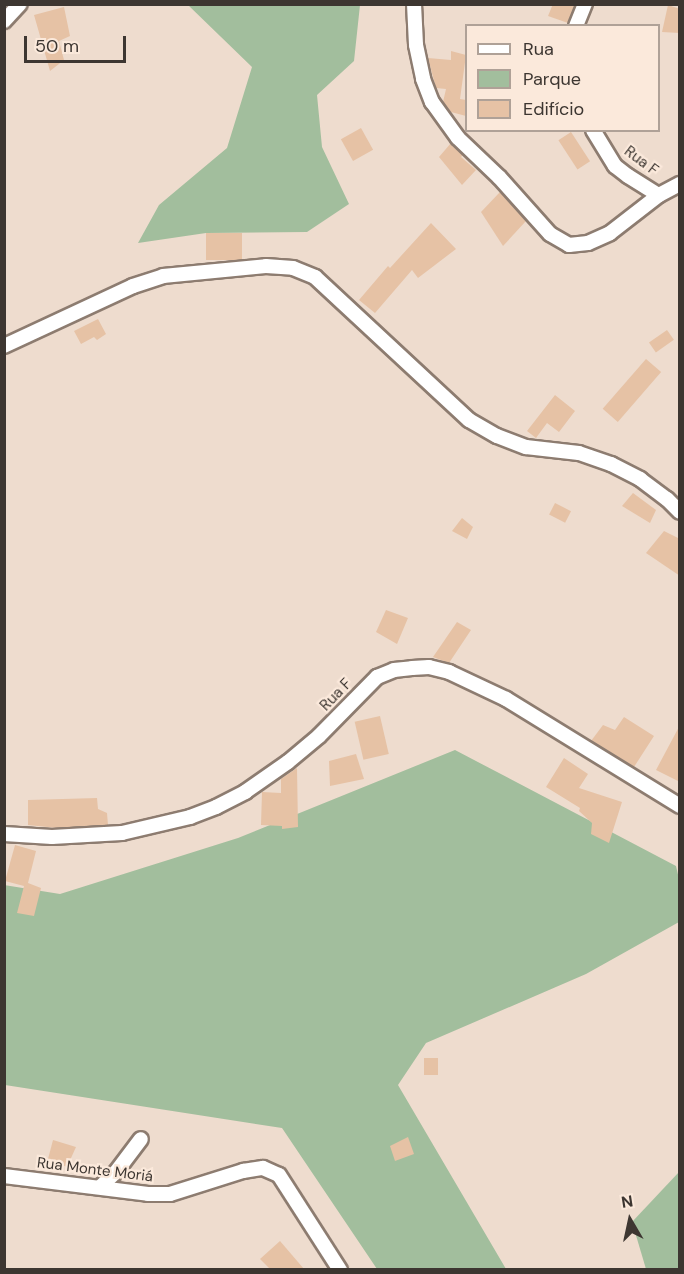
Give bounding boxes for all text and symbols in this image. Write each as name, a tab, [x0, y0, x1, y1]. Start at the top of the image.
scale bar	[27, 24, 129, 62]
legend	[465, 24, 660, 132]
text: 50 m	[35, 34, 79, 58]
text: Rua	[523, 37, 554, 61]
text: Parque	[523, 67, 581, 91]
text: Edifício	[523, 97, 584, 121]
street label: Rua F	[621, 142, 661, 180]
street label: Rua F	[316, 675, 356, 715]
street label: Rua Monte Moriá	[36, 1154, 154, 1186]
north arrow	[600, 1190, 660, 1250]
text: N	[620, 1190, 635, 1213]

